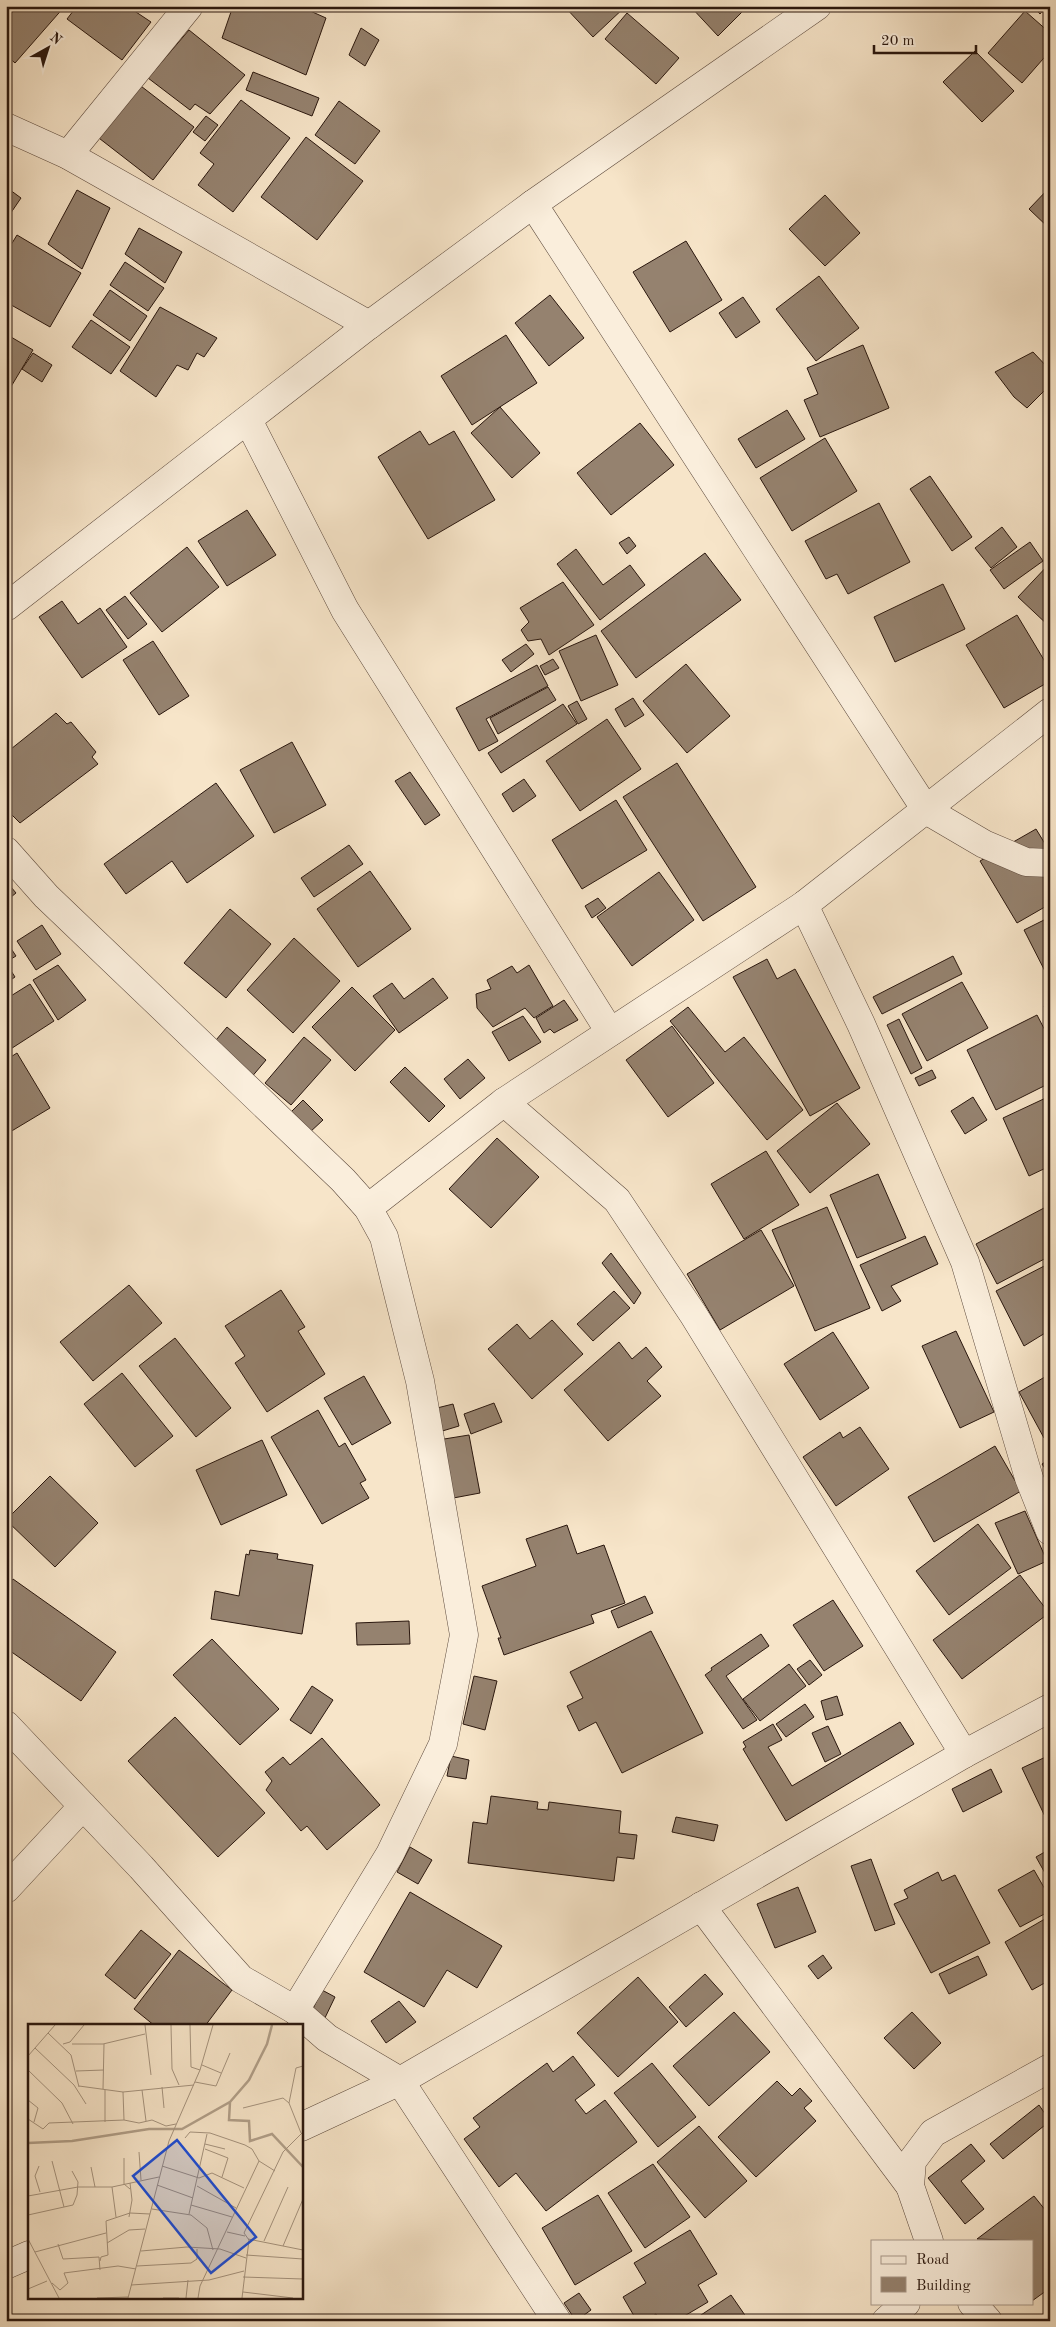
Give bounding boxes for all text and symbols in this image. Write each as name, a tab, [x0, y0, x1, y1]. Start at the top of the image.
north arrow	[22, 22, 72, 72]
scale bar	[874, 22, 976, 54]
text: N	[47, 30, 64, 48]
text: 20 m	[881, 34, 915, 49]
inset map	[28, 2024, 302, 2300]
legend	[871, 2240, 1034, 2304]
text: Road	[916, 2253, 950, 2268]
text: Building	[916, 2279, 971, 2294]

